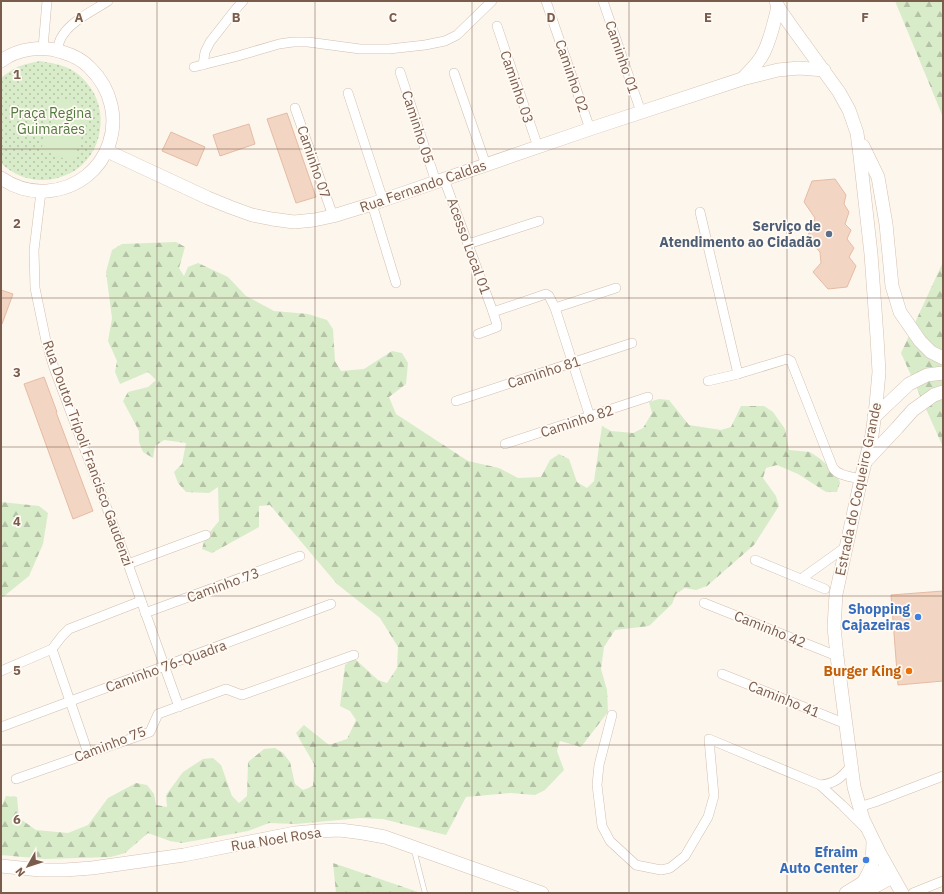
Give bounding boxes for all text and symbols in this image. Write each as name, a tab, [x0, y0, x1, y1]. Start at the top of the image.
text: A	[75, 9, 84, 26]
text: B	[232, 9, 241, 26]
text: C	[389, 9, 398, 26]
text: D	[546, 9, 556, 26]
text: E	[704, 9, 712, 26]
text: F	[861, 9, 869, 26]
street label: Caminho 01	[601, 18, 643, 96]
street label: Caminho 02	[551, 37, 593, 115]
street label: Caminho 03	[496, 48, 538, 126]
text: 1	[13, 66, 21, 83]
street label: Caminho 05	[398, 88, 438, 166]
park label: Praça Regina Guimarães	[10, 104, 92, 138]
street label: Caminho 07	[293, 123, 335, 201]
street label: Rua Fernando Caldas	[357, 156, 489, 216]
street label: Acesso Local 01	[443, 195, 495, 297]
text: 2	[13, 215, 21, 232]
place label: Serviço de Atendimento ao Cidadão	[659, 217, 821, 251]
marker: Serviço de Atendimento ao Cidadão	[824, 229, 834, 239]
street label: Rua Doutor Trípoli Francisco Gaudenzi	[39, 338, 137, 568]
street label: Caminho 81	[505, 352, 583, 392]
text: 3	[13, 364, 21, 381]
street label: Estrada do Coqueiro Grande	[831, 400, 885, 577]
street label: Caminho 82	[538, 401, 616, 441]
text: 4	[13, 513, 21, 530]
street label: Caminho 73	[184, 564, 262, 606]
place label: Shopping Cajazeiras	[842, 600, 910, 634]
street label: Caminho 42	[732, 606, 808, 652]
marker: Shopping Cajazeiras	[913, 612, 923, 622]
street label: Caminho 76-Quadra	[103, 636, 229, 696]
text: 5	[13, 662, 21, 679]
place label: Burger King	[824, 662, 901, 680]
marker: Burger King	[904, 666, 914, 676]
street label: Caminho 41	[746, 676, 822, 722]
street label: Caminho 75	[71, 722, 149, 766]
text: 6	[13, 811, 21, 828]
street label: Rua Noel Rosa	[230, 823, 323, 855]
place label: Efraim Auto Center	[779, 843, 858, 877]
north arrow	[8, 846, 48, 886]
marker: Efraim Auto Center	[861, 855, 871, 865]
text: N	[12, 865, 28, 880]

